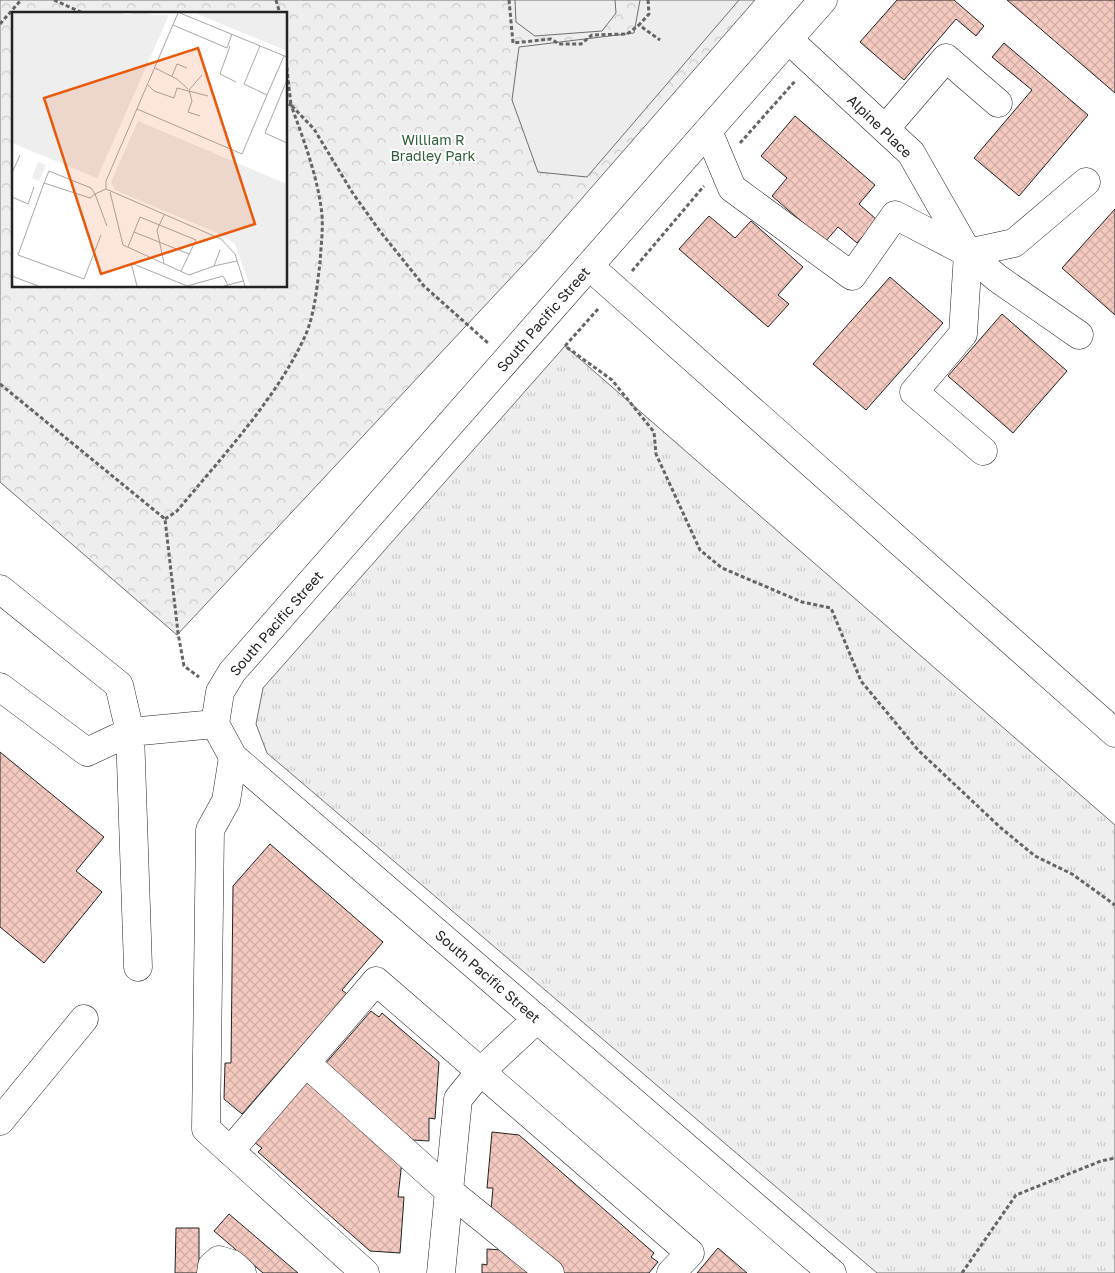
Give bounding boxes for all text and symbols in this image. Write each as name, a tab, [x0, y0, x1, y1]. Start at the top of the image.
inset map	[12, 12, 288, 288]
street label: Alpine Place	[844, 91, 916, 161]
park label: William R Bradley Park	[390, 131, 476, 164]
street label: South Pacific Street	[493, 263, 593, 375]
street label: South Pacific Street	[226, 567, 326, 679]
street label: South Pacific Street	[432, 926, 544, 1026]

